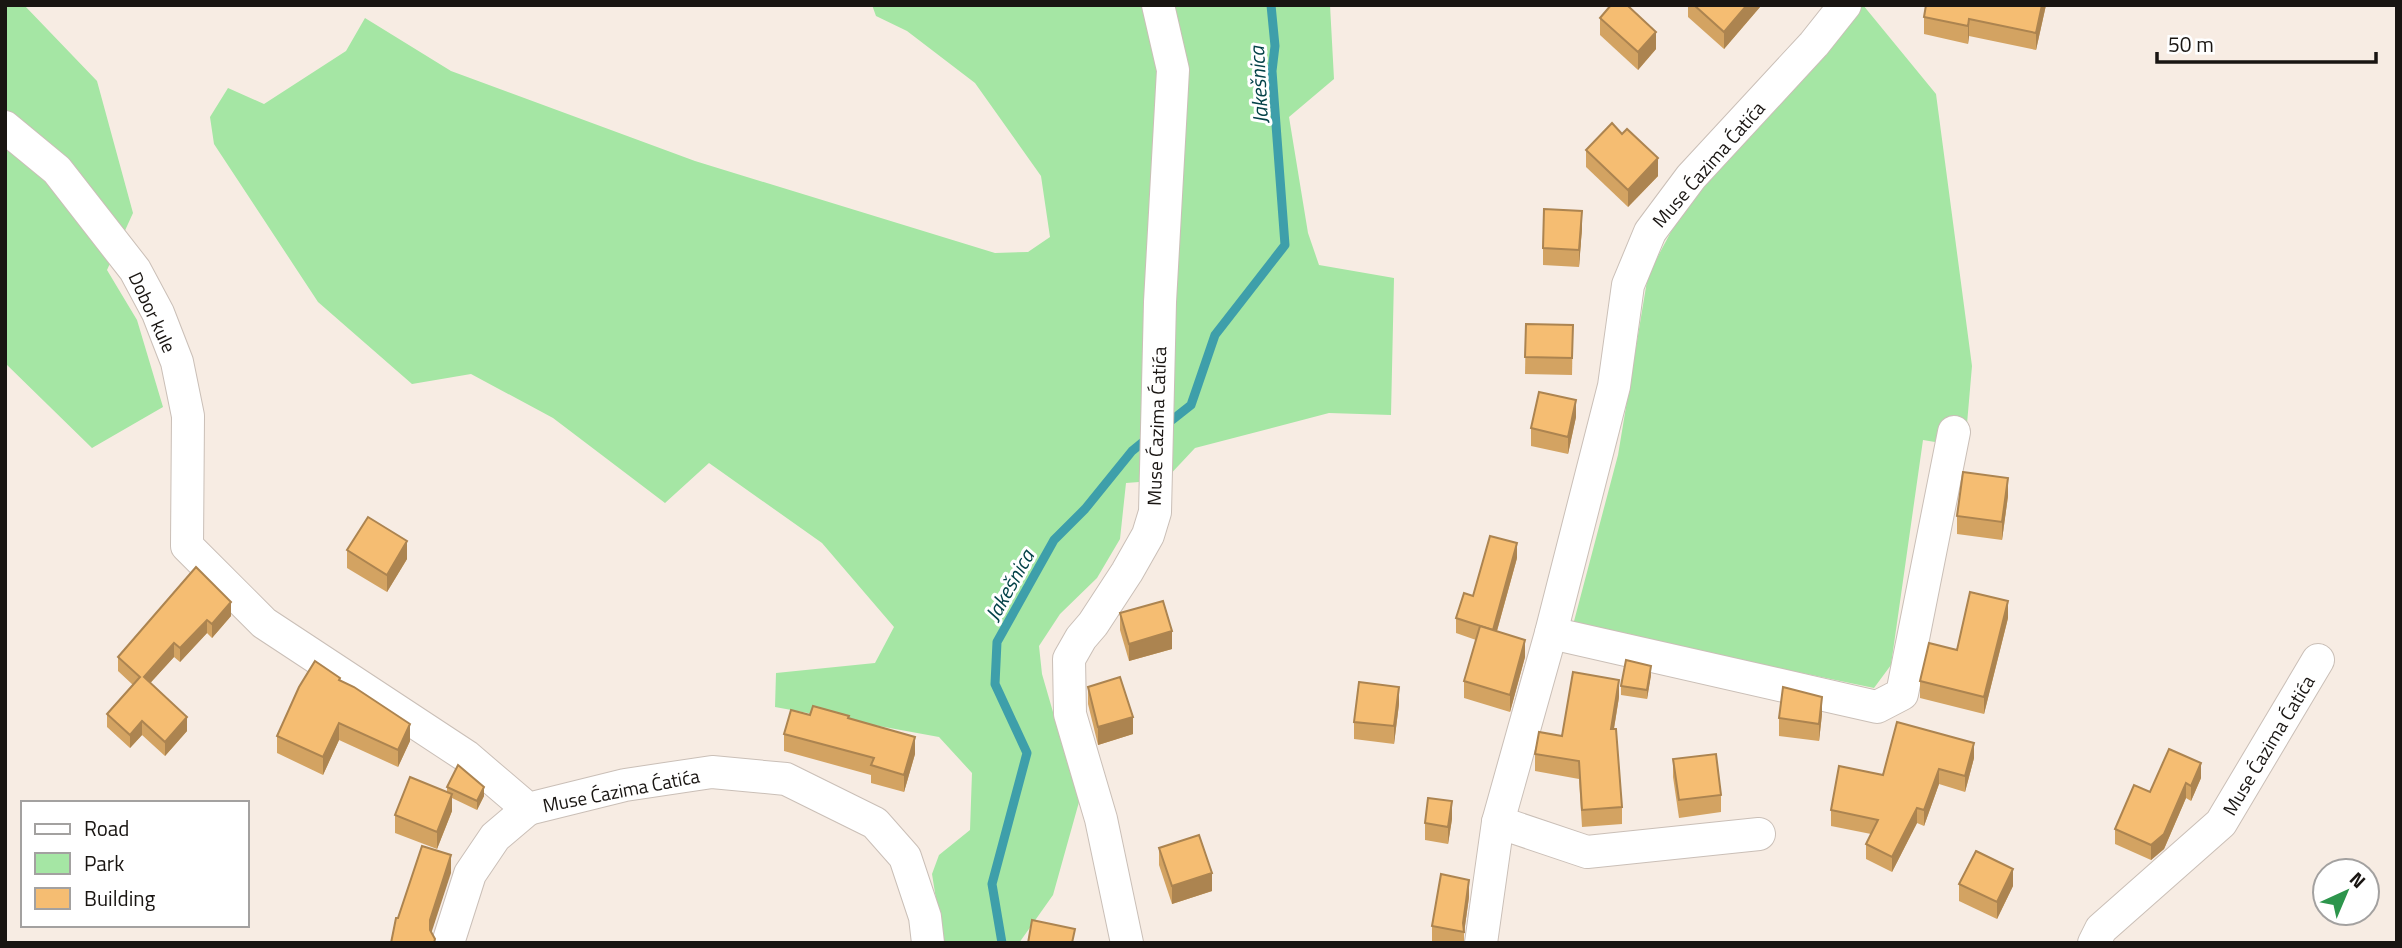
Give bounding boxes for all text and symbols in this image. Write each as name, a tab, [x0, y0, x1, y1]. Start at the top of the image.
scale bar	[2157, 21, 2376, 65]
text: 50 m	[2168, 28, 2214, 60]
water label: Jakešnica	[1240, 44, 1276, 124]
street label: Muse Ćazima Ćatića	[1645, 94, 1772, 234]
street label: Dobor kule	[122, 267, 184, 357]
street label: Muse Ćazima Ćatića	[1139, 345, 1173, 506]
water label: Jakešnica	[976, 542, 1042, 627]
street label: Muse Ćazima Ćatića	[2215, 669, 2322, 821]
street label: Muse Ćazima Ćatića	[540, 760, 702, 819]
legend	[21, 801, 248, 927]
text: Road	[84, 812, 129, 844]
text: Park	[84, 847, 124, 879]
north arrow	[2311, 857, 2381, 927]
text: N	[2343, 864, 2373, 894]
text: Building	[84, 882, 156, 914]

